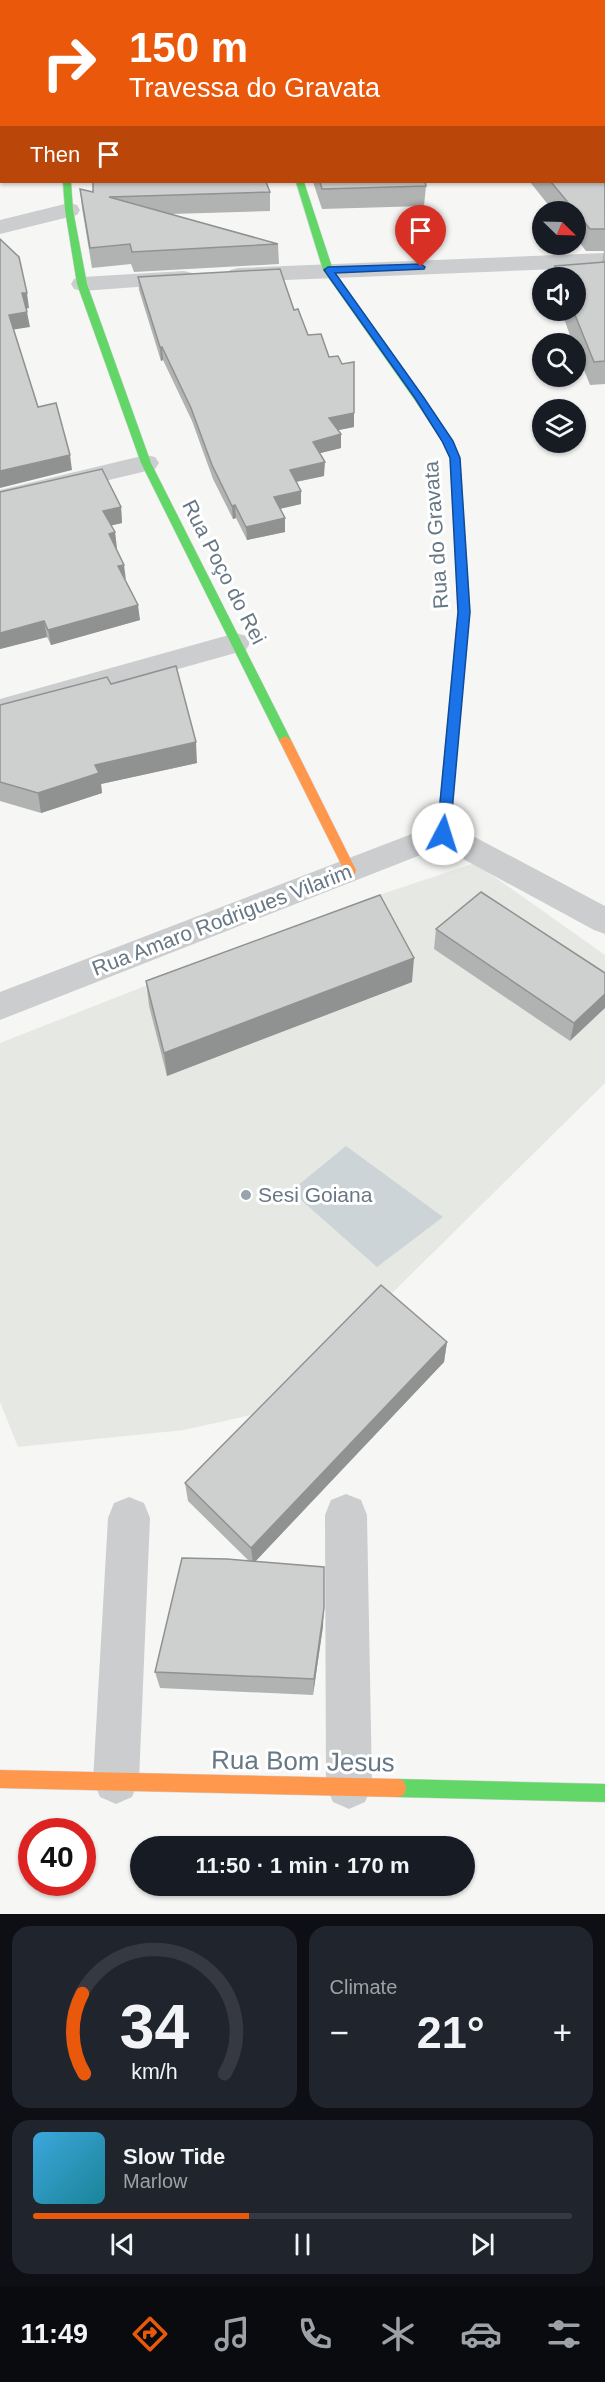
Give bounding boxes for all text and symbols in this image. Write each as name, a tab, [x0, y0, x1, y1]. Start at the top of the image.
icon: right	[30, 24, 108, 102]
text: 150 m	[129, 24, 248, 71]
text: Travessa do Gravata	[129, 73, 380, 103]
icon: arrive	[92, 138, 125, 171]
text: Then	[30, 142, 80, 167]
north arrow	[532, 201, 586, 255]
map controls	[532, 201, 586, 453]
pin	[395, 205, 446, 267]
icon: arrive	[404, 214, 437, 247]
button: sound	[532, 267, 586, 321]
button: search	[532, 333, 586, 387]
button: layers	[532, 399, 586, 453]
street label: Rua do Gravata	[419, 460, 452, 610]
street label: Rua Poço do Rei	[178, 496, 271, 648]
position arrow	[411, 802, 475, 866]
street label: Rua Amaro Rodrigues Vilarim	[89, 859, 355, 980]
place label: Sesi Goiana	[258, 1183, 373, 1206]
marker: Sesi Goiana	[239, 1188, 253, 1202]
street label: Rua Bom Jesus	[211, 1744, 395, 1778]
speed limit sign: 40	[18, 1818, 96, 1896]
text: 11:50 · 1 min · 170 m	[196, 1853, 410, 1878]
text: Climate	[330, 1976, 397, 1998]
text: 34	[120, 1992, 189, 2061]
text: 21°	[417, 2007, 485, 2058]
text: −	[330, 2014, 349, 2051]
text: +	[553, 2014, 572, 2051]
text: km/h	[131, 2060, 177, 2084]
text: Slow Tide	[123, 2144, 225, 2169]
text: Marlow	[123, 2170, 187, 2192]
icon: previous	[106, 2228, 139, 2261]
icon: pause	[286, 2228, 319, 2261]
icon: next	[466, 2228, 499, 2261]
icon: directions	[129, 2313, 171, 2355]
icon: music	[211, 2313, 253, 2355]
icon: phone	[294, 2313, 336, 2355]
icon: climate	[377, 2313, 419, 2355]
icon: car	[460, 2313, 502, 2355]
icon: filters	[543, 2313, 585, 2355]
text: 11:49	[20, 2319, 88, 2349]

